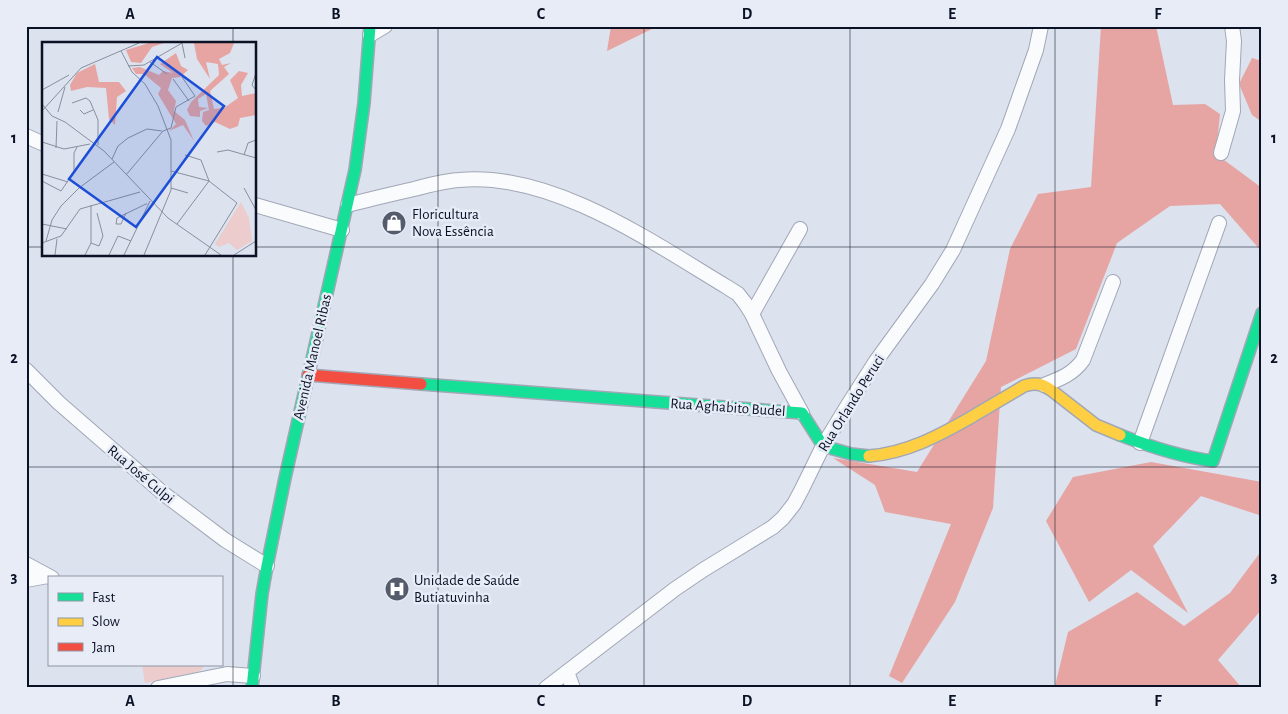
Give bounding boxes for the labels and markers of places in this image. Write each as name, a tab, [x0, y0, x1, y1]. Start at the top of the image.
place label: Floricultura Nova Essência	[412, 207, 494, 239]
shop icon: Floricultura Nova Essência	[381, 210, 407, 236]
place label: Unidade de Saúde Butiatuvinha	[414, 573, 520, 605]
hospital icon: Unidade de Saúde Butiatuvinha	[384, 576, 410, 602]

